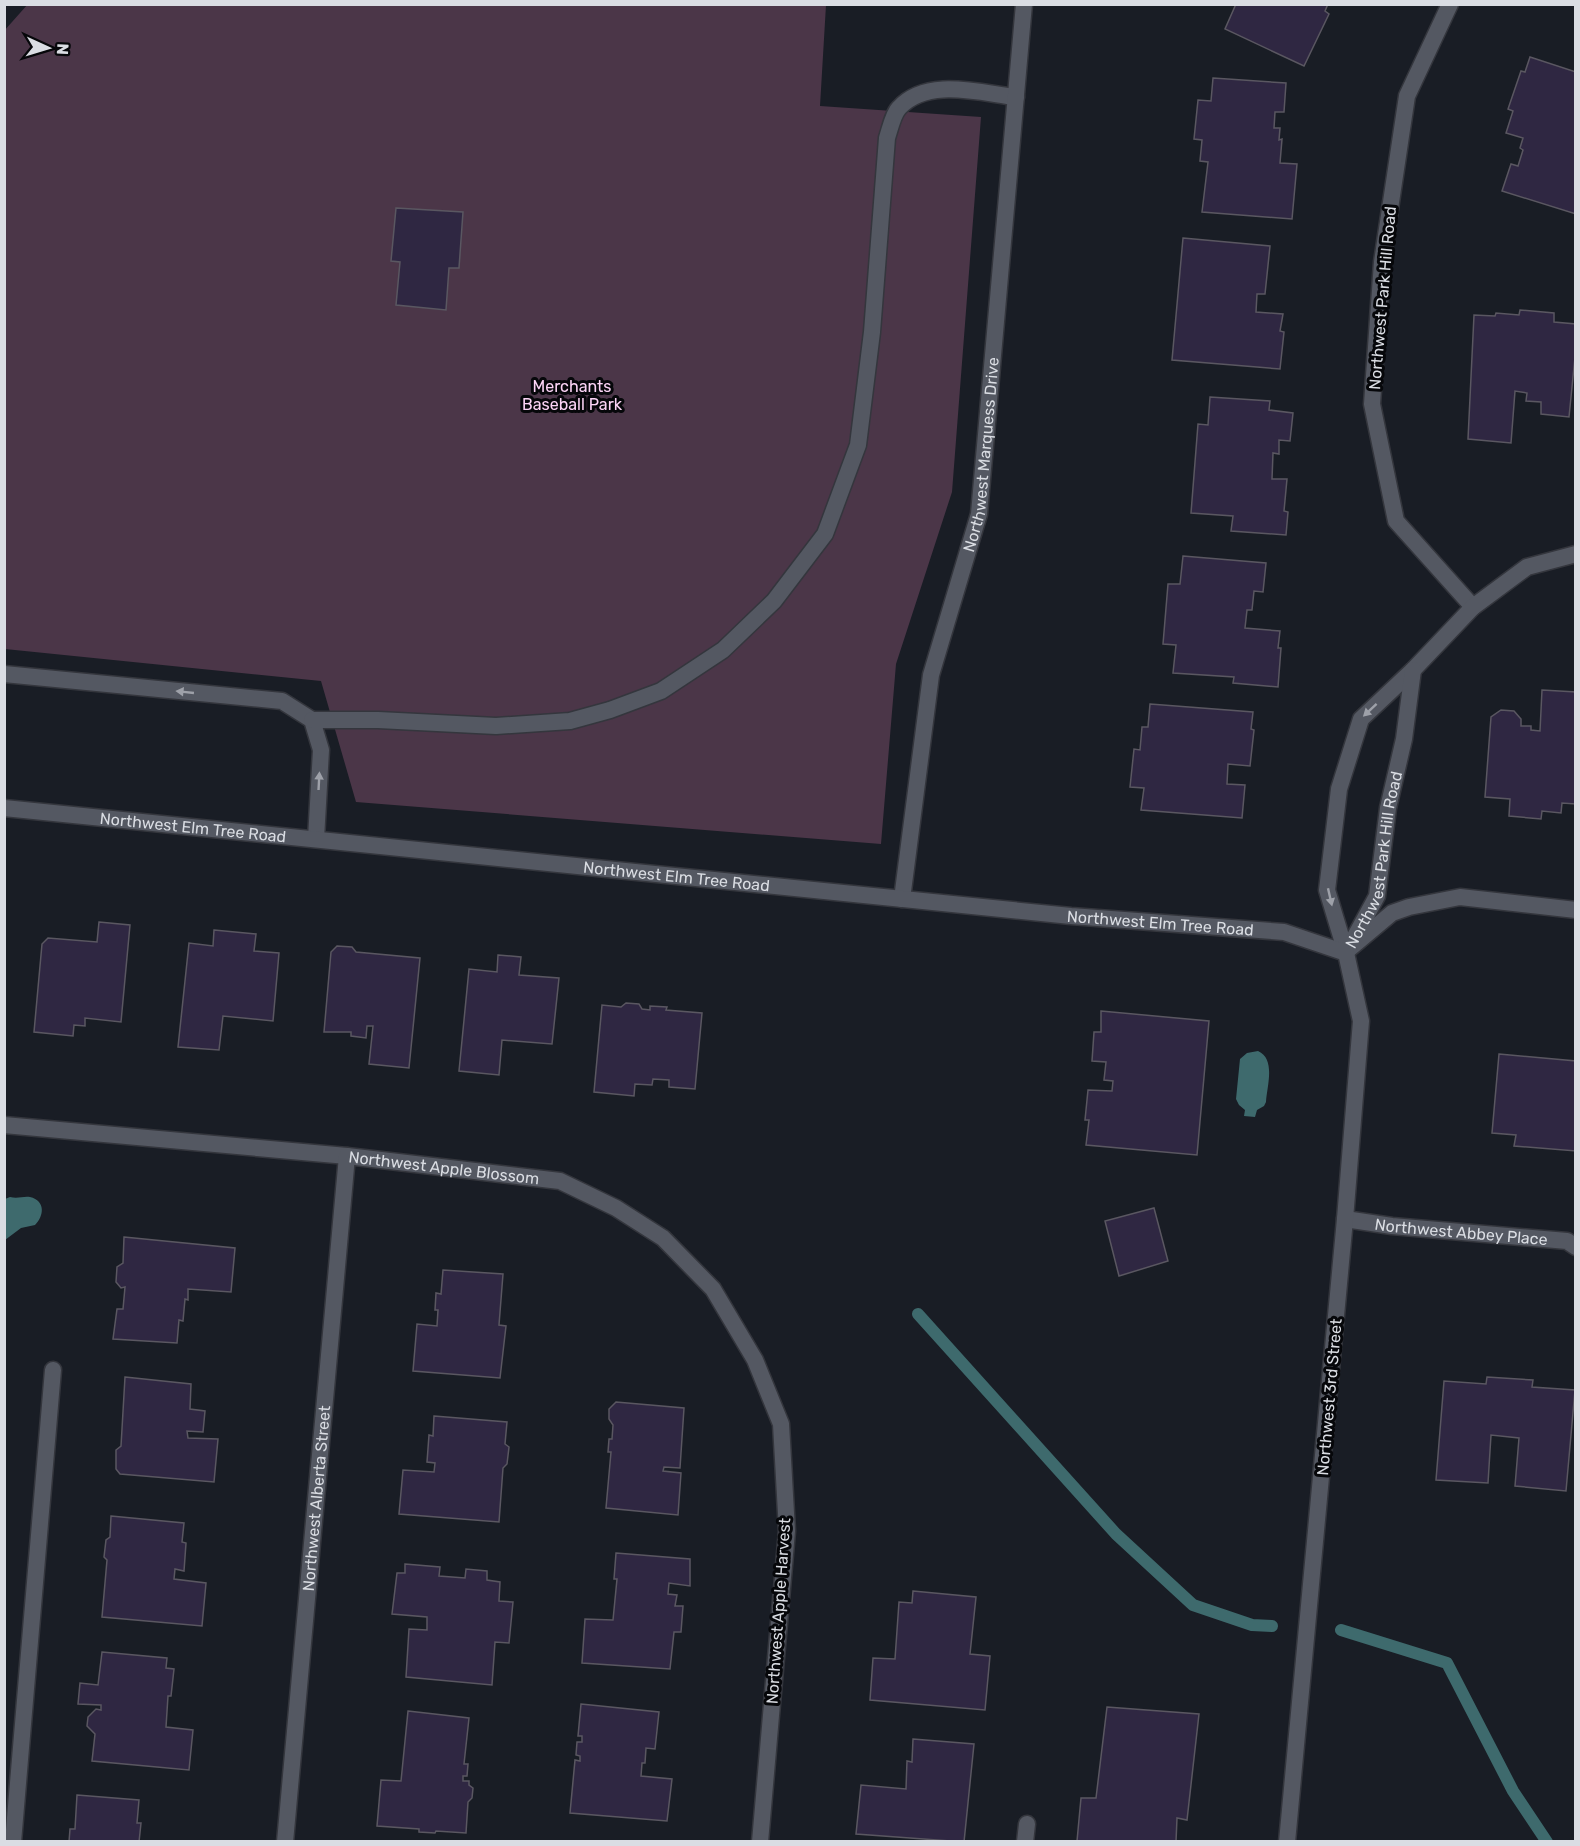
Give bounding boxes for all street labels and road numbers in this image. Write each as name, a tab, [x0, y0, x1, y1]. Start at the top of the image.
street label: Northwest Park Hill Road	[1365, 205, 1400, 391]
street label: Northwest Marquess Drive	[959, 356, 1003, 554]
street label: Northwest Park Hill Road	[1341, 769, 1406, 952]
street label: Northwest Elm Tree Road	[99, 809, 287, 847]
street label: Northwest Elm Tree Road	[582, 858, 771, 895]
street label: Northwest Elm Tree Road	[1066, 907, 1254, 940]
street label: Northwest Apple Blossom	[347, 1147, 540, 1188]
street label: Northwest Abbey Place	[1373, 1215, 1548, 1249]
street label: Northwest 3rd Street	[1313, 1318, 1346, 1476]
street label: Northwest Alberta Street	[299, 1405, 334, 1592]
street label: Northwest Apple Harvest	[763, 1517, 794, 1705]

